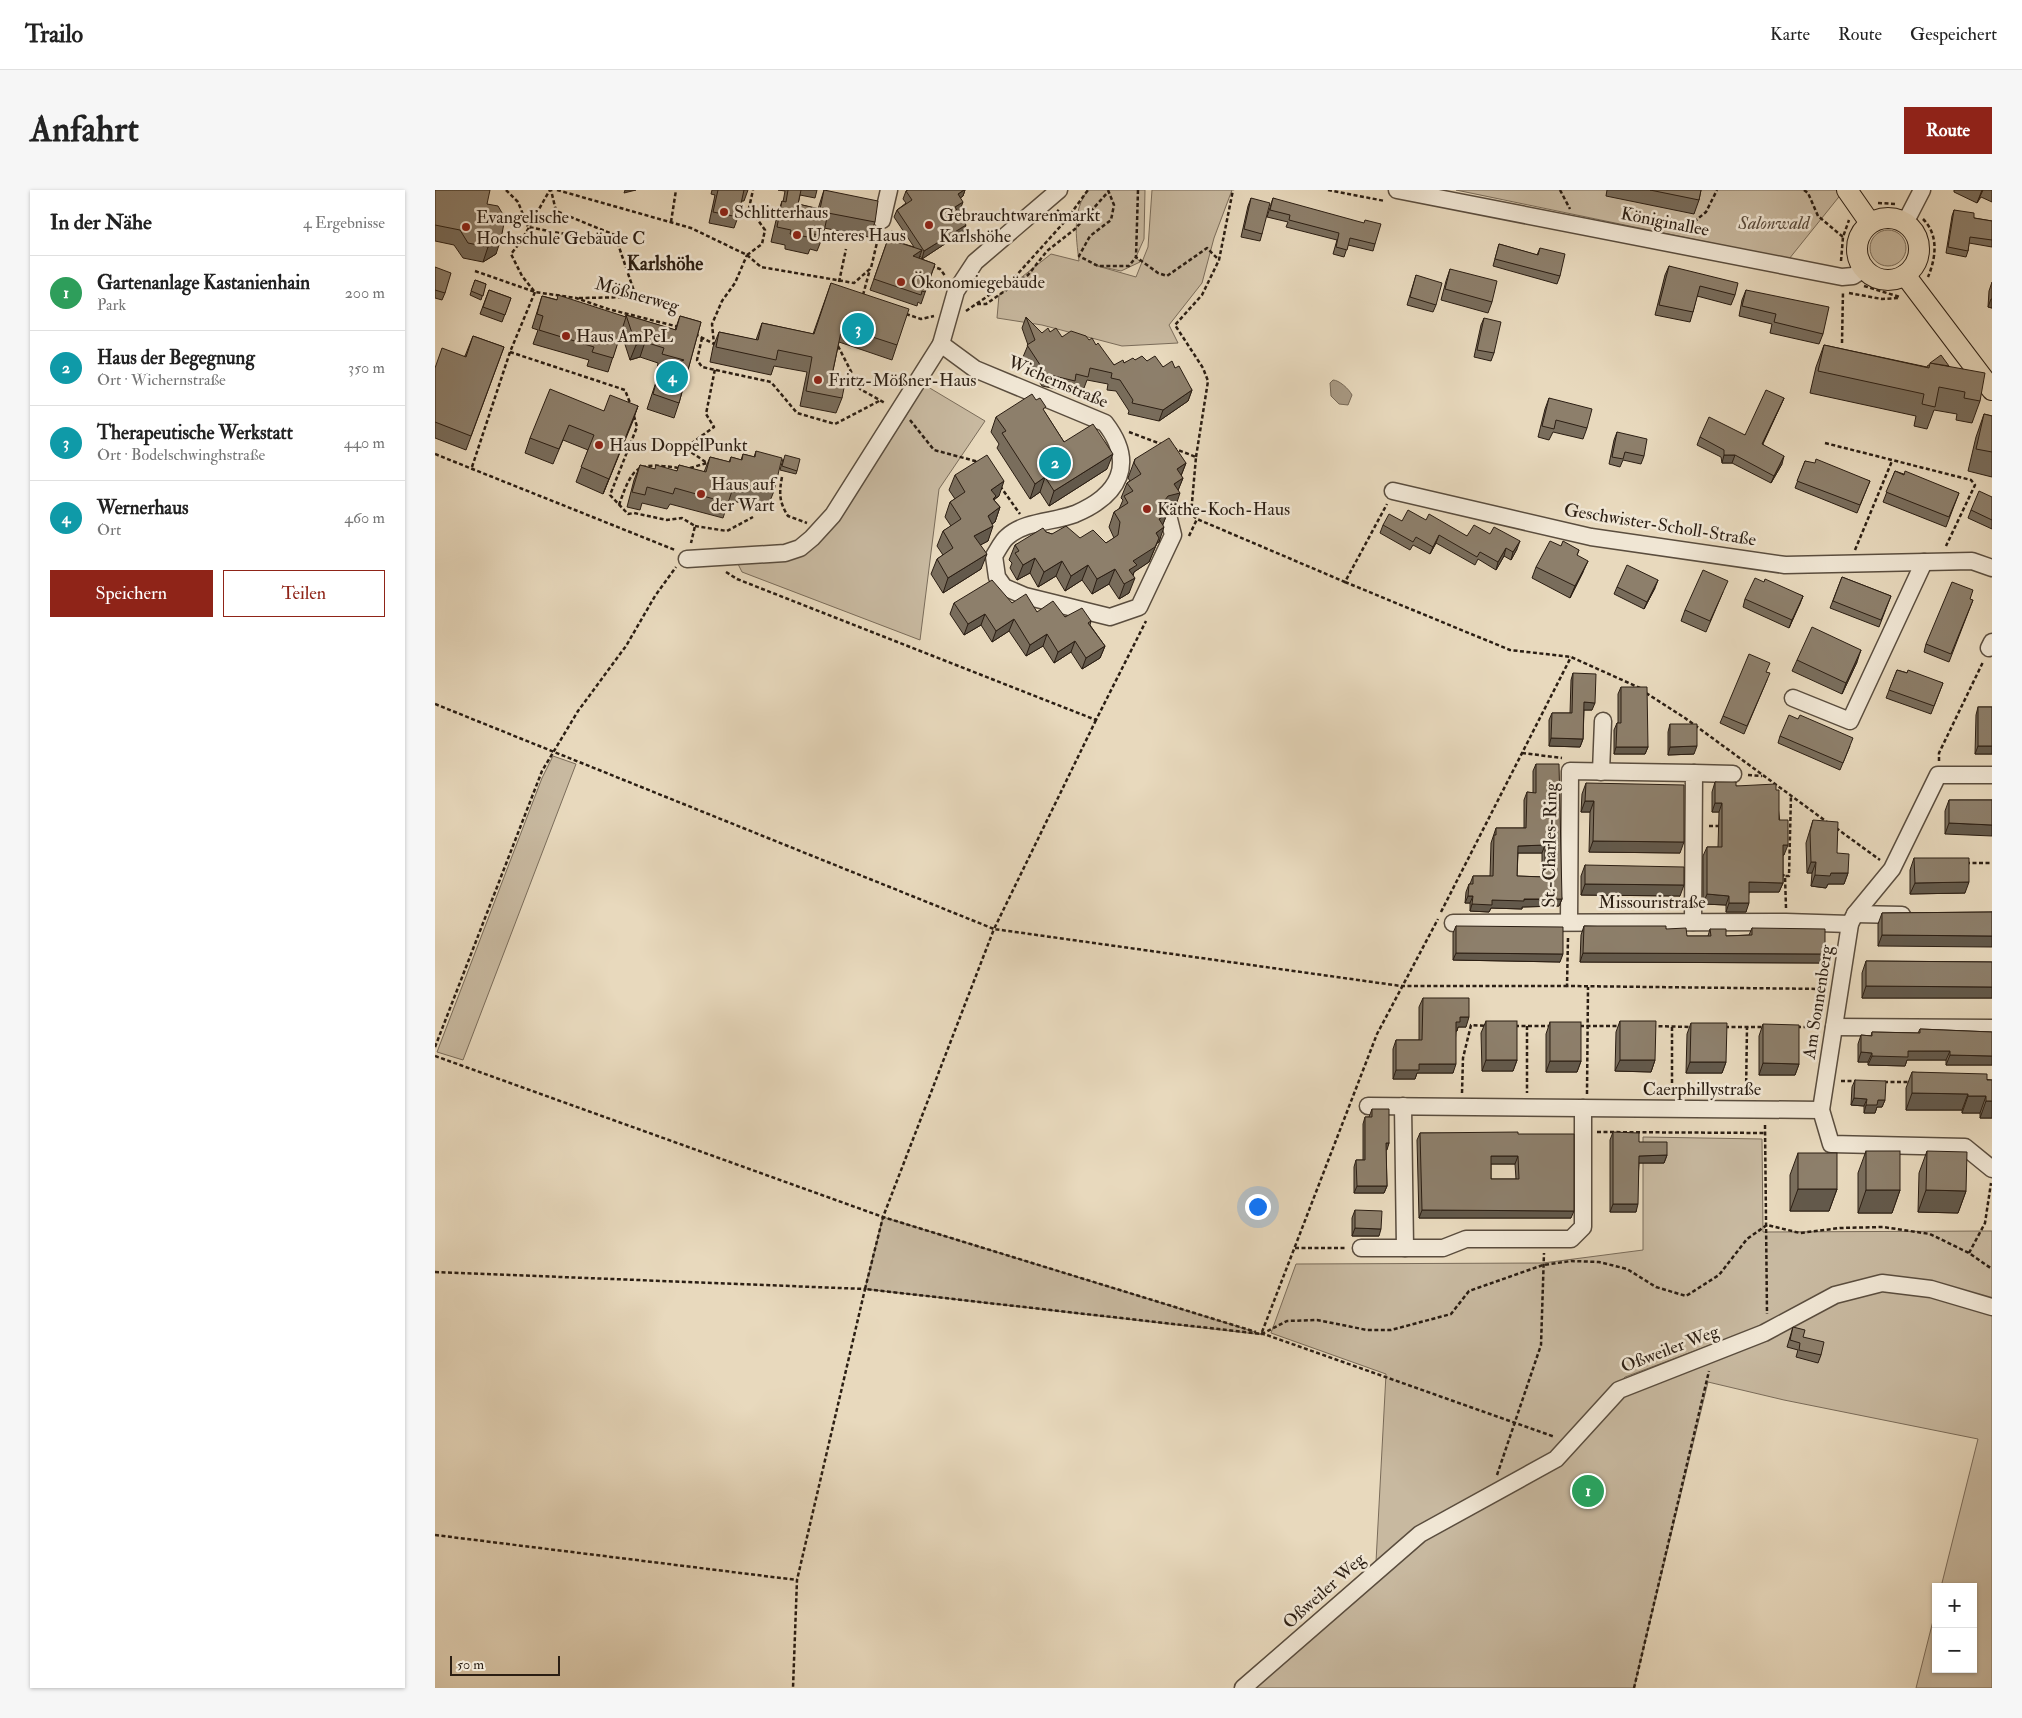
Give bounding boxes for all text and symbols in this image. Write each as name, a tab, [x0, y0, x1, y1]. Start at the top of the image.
text: Trailo	[25, 19, 83, 50]
text: Karte	[1770, 23, 1810, 46]
text: Route	[1838, 23, 1882, 46]
text: Gespeichert	[1910, 23, 1997, 46]
button: Route	[1904, 107, 1992, 154]
text: Anfahrt	[30, 108, 139, 152]
place label: Schlitterhaus	[734, 201, 828, 224]
street label: Königinallee	[1619, 202, 1712, 242]
place label: Gebrauchtwarenmarkt Karlshöhe	[939, 204, 1101, 248]
place label: Evangelische Hochschule Gebäude C	[476, 206, 645, 250]
marker: Schlitterhaus	[718, 206, 730, 218]
text: In der Nähe	[50, 209, 152, 236]
park label: Salonwald	[1737, 212, 1811, 235]
text: 4 Ergebnisse	[303, 213, 385, 233]
marker: Gebrauchtwarenmarkt Karlshöhe	[923, 219, 935, 231]
marker: Evangelische Hochschule Gebäude C	[460, 221, 472, 233]
place label: Unteres Haus	[807, 224, 906, 247]
marker: Unteres Haus	[791, 229, 803, 241]
district label: Karlshöhe	[627, 252, 703, 276]
text: Gartenanlage Kastanienhain	[97, 271, 310, 295]
place label: Ökonomiegebäude	[911, 271, 1045, 294]
street label: Mößnerweg	[592, 272, 683, 318]
marker: Ökonomiegebäude	[895, 276, 907, 288]
text: 1	[63, 283, 69, 303]
text: 200 m	[345, 283, 385, 303]
text: Park	[97, 295, 126, 315]
pin: 3	[842, 310, 874, 348]
place label: Haus AmPeL	[576, 325, 673, 348]
marker: Haus AmPeL	[560, 330, 572, 342]
text: Haus der Begegnung	[97, 346, 255, 370]
street label: Wichernstraße	[1004, 350, 1112, 414]
text: 2	[62, 358, 70, 378]
text: 350 m	[348, 358, 385, 378]
pin: 4	[656, 358, 688, 396]
place label: Fritz-Mößner-Haus	[828, 369, 977, 392]
text: Ort · Wichernstraße	[97, 370, 226, 390]
marker: Fritz-Mößner-Haus	[812, 374, 824, 386]
text: Therapeutische Werkstatt	[97, 421, 293, 445]
text: 3	[63, 433, 69, 453]
text: 440 m	[344, 433, 385, 453]
place label: Haus DoppelPunkt	[609, 434, 748, 457]
marker: Haus DoppelPunkt	[593, 439, 605, 451]
pin: 2	[1039, 444, 1071, 482]
text: Ort · Bodelschwinghstraße	[97, 445, 265, 465]
place label: Haus auf der Wart	[711, 473, 778, 517]
marker: Haus auf der Wart	[695, 488, 707, 500]
text: Wernerhaus	[97, 496, 189, 520]
place label: Käthe-Koch-Haus	[1157, 498, 1290, 521]
street label: Geschwister-Scholl-Straße	[1562, 498, 1758, 552]
marker: Käthe-Koch-Haus	[1141, 503, 1153, 515]
text: 4	[62, 508, 70, 528]
text: 460 m	[344, 508, 385, 528]
text: Ort	[97, 520, 121, 540]
button: Speichern	[50, 570, 213, 617]
button: Teilen	[223, 570, 385, 617]
street label: St.-Charles-Ring	[1537, 781, 1563, 908]
street label: Missouristraße	[1598, 891, 1706, 914]
street label: Am Sonnenberg	[1797, 942, 1839, 1062]
street label: Caerphillystraße	[1643, 1078, 1762, 1101]
your location	[1245, 1194, 1271, 1220]
street label: Oßweiler Weg	[1618, 1319, 1723, 1378]
pin: 1	[1572, 1472, 1604, 1510]
street label: Oßweiler Weg	[1278, 1547, 1371, 1634]
map controls	[1932, 1583, 1977, 1673]
button: +	[1932, 1583, 1977, 1628]
button: −	[1932, 1628, 1977, 1673]
scale bar	[450, 1653, 560, 1676]
text: 50 m	[457, 1656, 484, 1673]

